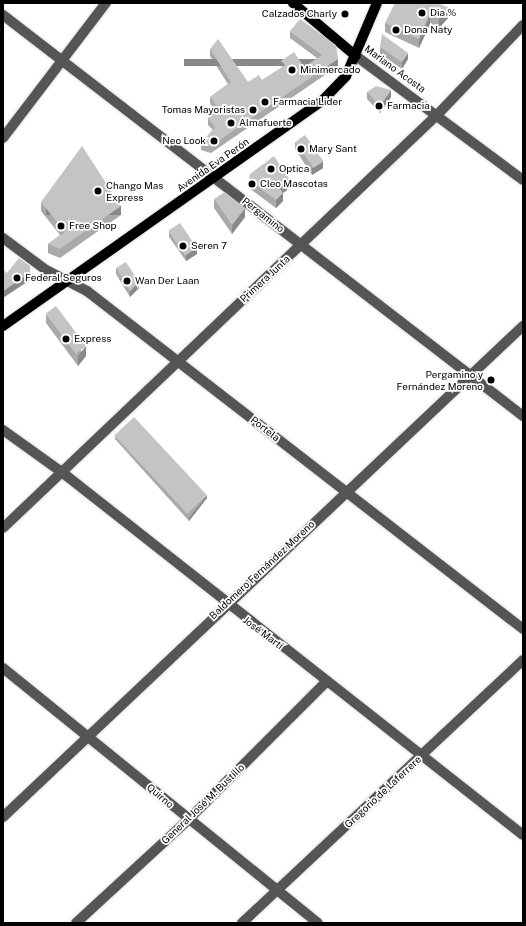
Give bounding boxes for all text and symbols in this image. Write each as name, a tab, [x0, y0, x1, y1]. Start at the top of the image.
place label: Dia %	[430, 7, 456, 19]
place label: Calzados Charly	[262, 8, 337, 20]
marker: Dia %	[417, 8, 427, 18]
marker: Calzados Charly	[340, 9, 350, 19]
place label: Dona Naty	[404, 24, 452, 36]
marker: Dona Naty	[391, 25, 401, 35]
street label: Mariano Acosta	[362, 43, 428, 95]
place label: Minimercado	[300, 64, 360, 76]
marker: Minimercado	[287, 65, 297, 75]
place label: Farmacia Lider	[273, 96, 342, 108]
marker: Farmacia Lider	[260, 97, 270, 107]
place label: Farmacia	[387, 100, 430, 112]
marker: Farmacia	[374, 101, 384, 111]
place label: Tomas Mayoristas	[162, 104, 245, 116]
marker: Tomas Mayoristas	[248, 105, 258, 115]
place label: Almafuerte	[239, 117, 292, 129]
marker: Almafuerte	[226, 118, 236, 128]
place label: Neo Look	[162, 135, 206, 147]
street label: Avenida Eva Perón	[175, 136, 251, 194]
marker: Neo Look	[209, 136, 219, 146]
place label: Mary Sant	[309, 143, 357, 155]
marker: Mary Sant	[296, 144, 306, 154]
place label: Optica	[279, 163, 309, 175]
marker: Optica	[266, 164, 276, 174]
place label: Cleo Mascotas	[260, 178, 328, 190]
place label: Chango Mas Express	[106, 179, 163, 202]
marker: Cleo Mascotas	[247, 179, 257, 189]
marker: Chango Mas Express	[93, 186, 103, 196]
street label: Pergamino	[240, 195, 286, 235]
place label: Free Shop	[69, 220, 117, 232]
marker: Free Shop	[56, 221, 66, 231]
place label: Seren 7	[191, 240, 227, 252]
marker: Seren 7	[178, 241, 188, 251]
street label: Primera Junta	[238, 253, 292, 305]
place label: Federal Seguros	[25, 272, 102, 284]
marker: Federal Seguros	[12, 273, 22, 283]
place label: Wan Der Laan	[135, 275, 199, 287]
marker: Wan Der Laan	[122, 276, 132, 286]
place label: Express	[74, 333, 111, 345]
marker: Express	[61, 334, 71, 344]
place label: Pergamino y Fernández Moreno	[396, 368, 483, 392]
marker: Pergamino y Fernández Moreno	[486, 375, 496, 385]
street label: Portela	[248, 414, 282, 444]
street label: Baldomero Fernández Moreno	[207, 518, 317, 622]
street label: José Martí	[241, 614, 285, 652]
street label: Gregorio de Laferrere	[342, 753, 424, 831]
street label: General José M. Bustillo	[159, 761, 247, 847]
street label: Quirno	[144, 781, 176, 811]

